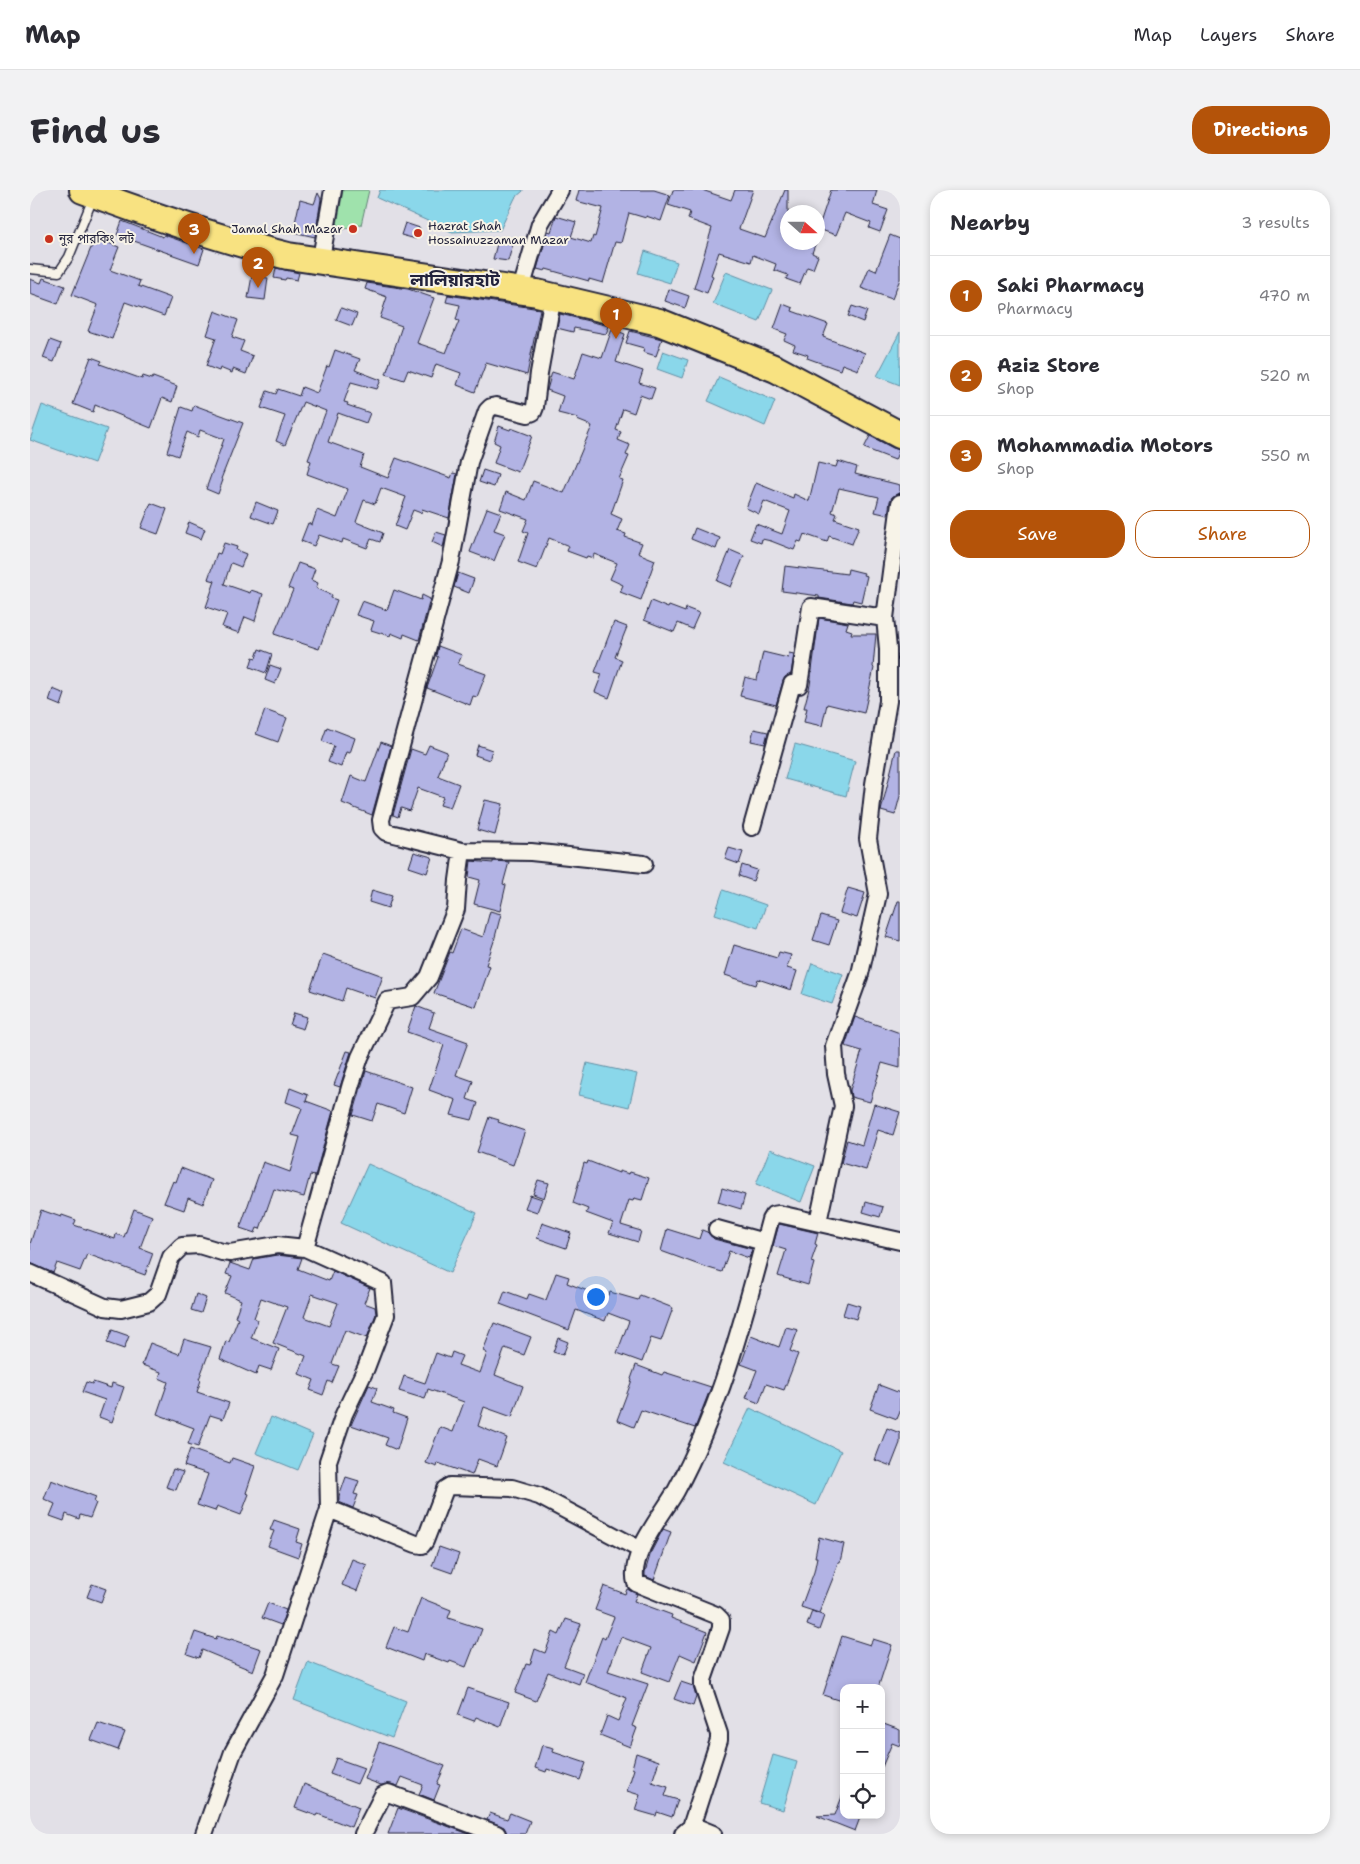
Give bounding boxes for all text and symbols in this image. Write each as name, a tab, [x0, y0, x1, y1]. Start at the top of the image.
text: Map	[25, 19, 81, 51]
text: Map	[1134, 23, 1172, 47]
text: Layers	[1200, 23, 1257, 47]
text: Share	[1285, 23, 1335, 47]
button: Directions	[1192, 106, 1330, 154]
text: Find us	[30, 107, 161, 154]
north arrow	[780, 205, 825, 250]
text: Nearby	[950, 209, 1030, 237]
text: 3 results	[1241, 212, 1310, 233]
pin: 3	[178, 213, 210, 254]
place label: Hazrat Shah Hossainuzzaman Mazar	[428, 218, 569, 248]
place label: Jamal Shah Mazar	[231, 221, 343, 237]
marker: Jamal Shah Mazar	[347, 223, 359, 235]
marker: Hazrat Shah Hossainuzzaman Mazar	[412, 227, 424, 239]
place label: নুর পারকিং লট	[58, 231, 134, 247]
marker: নুর পারকিং লট	[43, 233, 55, 245]
pin: 2	[242, 247, 274, 288]
district label: লালিয়ারহাট	[409, 268, 501, 292]
text: Saki Pharmacy	[997, 273, 1144, 298]
text: 1	[962, 285, 970, 306]
text: 470 m	[1259, 285, 1310, 306]
pin: 1	[600, 298, 632, 339]
text: Pharmacy	[997, 298, 1073, 319]
text: Aziz Store	[997, 353, 1100, 378]
text: 2	[960, 365, 972, 386]
text: 520 m	[1260, 365, 1310, 386]
text: Shop	[997, 378, 1034, 399]
text: Mohammadia Motors	[997, 433, 1213, 458]
text: 3	[960, 445, 972, 466]
text: 550 m	[1261, 445, 1310, 466]
text: Shop	[997, 458, 1034, 479]
button: Save	[950, 510, 1125, 558]
button: Share	[1135, 510, 1310, 558]
your location	[583, 1284, 609, 1310]
map controls	[840, 1684, 885, 1819]
button: +	[840, 1684, 885, 1729]
button: −	[840, 1729, 885, 1774]
button: locate	[840, 1774, 885, 1819]

